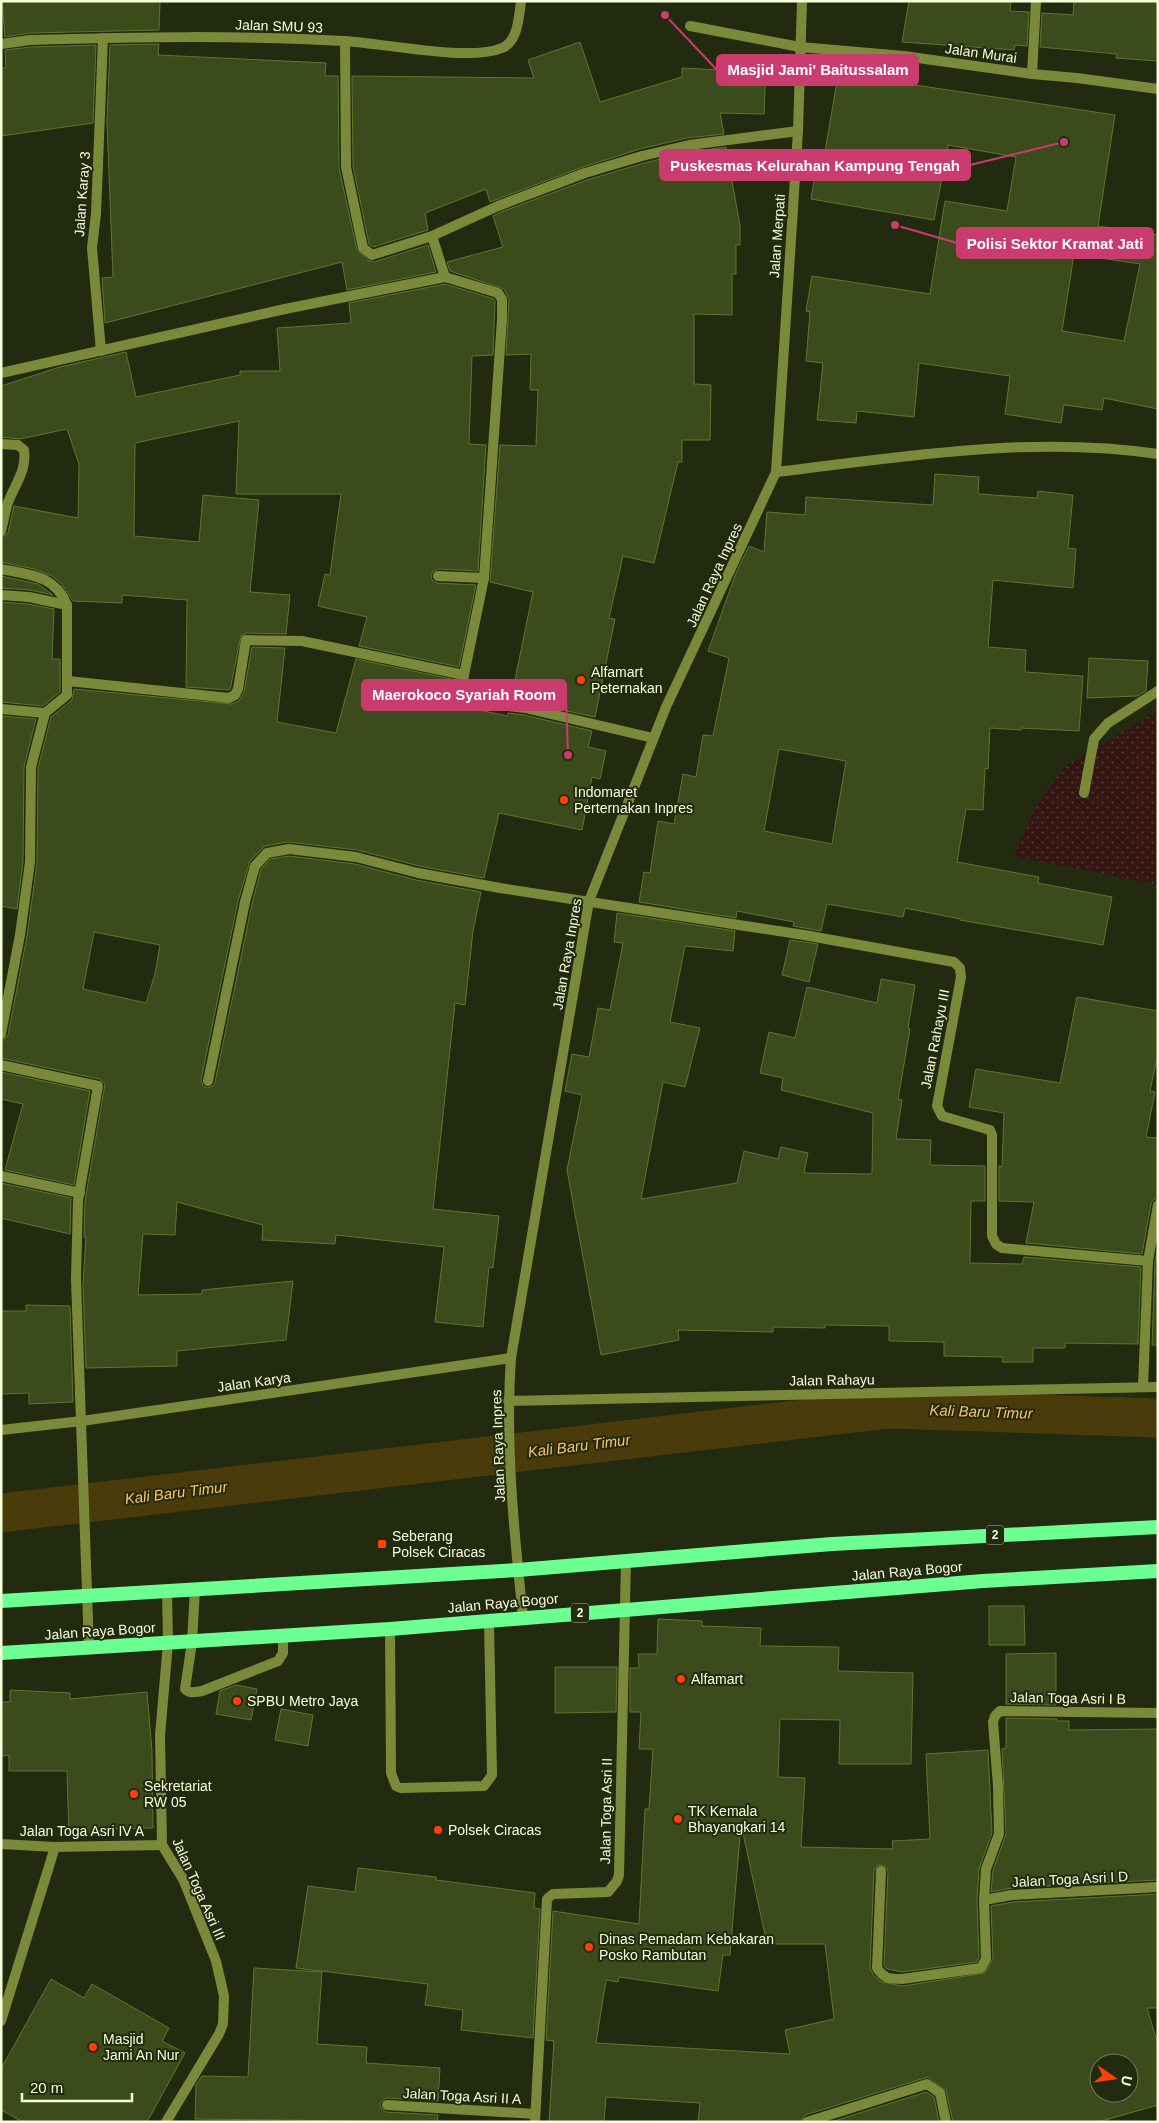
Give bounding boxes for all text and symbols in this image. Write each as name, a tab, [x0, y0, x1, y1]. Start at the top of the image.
street label: Jalan SMU 93	[235, 16, 323, 36]
street label: Jalan Murai	[944, 40, 1018, 66]
callout: Masjid Jami' Baitussalam	[717, 55, 918, 85]
text: Masjid Jami' Baitussalam	[727, 61, 909, 78]
callout: Puskesmas Kelurahan Kampung Tengah	[660, 150, 970, 180]
street label: Jalan Karay 3	[71, 151, 93, 237]
text: Puskesmas Kelurahan Kampung Tengah	[670, 157, 960, 174]
street label: Jalan Merpati	[766, 194, 788, 278]
callout: Polisi Sektor Kramat Jati	[957, 228, 1153, 258]
text: Polisi Sektor Kramat Jati	[967, 235, 1143, 252]
street label: Jalan Raya Inpres	[683, 520, 745, 630]
place label: Alfamart Peternakan	[591, 664, 663, 696]
marker: Alfamart Peternakan	[575, 674, 587, 686]
callout: Maerokoco Syariah Room	[362, 680, 566, 710]
text: Maerokoco Syariah Room	[372, 686, 556, 703]
place label: Indomaret Perternakan Inpres	[574, 784, 693, 816]
marker: Indomaret Perternakan Inpres	[558, 794, 570, 806]
street label: Jalan Raya Inpres	[549, 897, 585, 1011]
street label: Jalan Rahayu III	[917, 988, 953, 1090]
street label: Jalan Karya	[216, 1369, 292, 1395]
street label: Jalan Rahayu	[789, 1371, 875, 1389]
street label: Jalan Raya Inpres	[488, 1389, 508, 1503]
water label: Kali Baru Timur	[929, 1401, 1034, 1422]
water label: Kali Baru Timur	[527, 1431, 632, 1460]
water label: Kali Baru Timur	[124, 1478, 229, 1507]
road number: 2	[986, 1526, 1004, 1544]
place label: Seberang Polsek Ciracas	[392, 1528, 485, 1560]
marker: Seberang Polsek Ciracas	[376, 1538, 388, 1550]
street label: Jalan Raya Bogor	[851, 1558, 963, 1584]
street label: Jalan Raya Bogor	[447, 1590, 559, 1616]
road number: 2	[571, 1604, 589, 1622]
street label: Jalan Raya Bogor	[44, 1619, 156, 1643]
place label: Alfamart	[691, 1671, 743, 1687]
marker: Alfamart	[675, 1673, 687, 1685]
street label: Jalan Toga Asri I B	[1010, 1689, 1126, 1707]
place label: SPBU Metro Jaya	[247, 1693, 358, 1709]
marker: SPBU Metro Jaya	[231, 1695, 243, 1707]
street label: Jalan Toga Asri II	[597, 1758, 615, 1864]
place label: Sekretariat RW 05	[144, 1778, 212, 1810]
marker: Sekretariat RW 05	[128, 1788, 140, 1800]
place label: TK Kemala Bhayangkari 14	[688, 1803, 786, 1835]
marker: TK Kemala Bhayangkari 14	[672, 1813, 684, 1825]
place label: Polsek Ciracas	[448, 1822, 541, 1838]
street label: Jalan Toga Asri IV A	[20, 1823, 145, 1839]
marker: Polsek Ciracas	[432, 1824, 444, 1836]
street label: Jalan Toga Asri III	[169, 1835, 229, 1943]
street label: Jalan Toga Asri I D	[1011, 1868, 1129, 1890]
place label: Dinas Pemadam Kebakaran Posko Rambutan	[599, 1931, 774, 1963]
marker: Dinas Pemadam Kebakaran Posko Rambutan	[583, 1941, 595, 1953]
place label: Masjid Jami An Nur	[103, 2031, 180, 2063]
marker: Masjid Jami An Nur	[87, 2041, 99, 2053]
north arrow	[1089, 2053, 1139, 2103]
scale bar	[22, 2070, 132, 2102]
text: U	[1118, 2074, 1136, 2088]
text: 20 m	[30, 2079, 63, 2096]
street label: Jalan Toga Asri II A	[402, 2085, 522, 2107]

